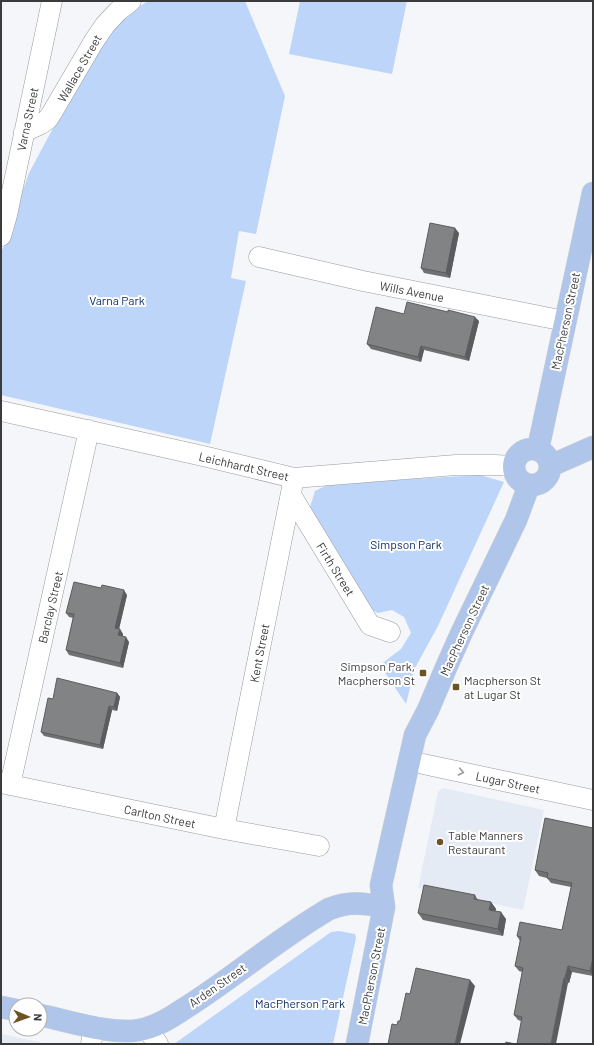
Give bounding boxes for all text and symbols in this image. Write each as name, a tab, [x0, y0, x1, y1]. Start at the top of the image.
street label: Wallace Street	[54, 32, 104, 104]
street label: Varna Street	[13, 86, 41, 152]
street label: MacPherson Street	[548, 271, 582, 371]
street label: Wills Avenue	[379, 278, 445, 304]
park label: Varna Park	[89, 293, 145, 307]
street label: Leichhardt Street	[198, 449, 290, 483]
park label: Simpson Park	[370, 537, 442, 551]
street label: Firth Street	[314, 540, 358, 598]
street label: Barclay Street	[35, 570, 65, 644]
street label: MacPherson Street	[437, 582, 491, 678]
street label: Kent Street	[246, 622, 272, 684]
place label: Simpson Park, Macpherson St	[338, 659, 415, 687]
marker: Simpson Park, Macpherson St	[418, 668, 428, 678]
place label: Macpherson St at Lugar St	[464, 673, 541, 701]
marker: Macpherson St at Lugar St	[451, 682, 461, 692]
one-way arrow	[458, 767, 464, 775]
street label: Lugar Street	[475, 768, 541, 796]
street label: Carlton Street	[123, 802, 197, 830]
place label: Table Manners Restaurant	[448, 828, 523, 856]
marker: Table Manners Restaurant	[435, 837, 445, 847]
street label: MacPherson Street	[355, 926, 387, 1026]
street label: Arden Street	[186, 960, 248, 1010]
park label: MacPherson Park	[255, 996, 345, 1010]
north arrow	[8, 997, 48, 1037]
text: N	[32, 1013, 45, 1021]

